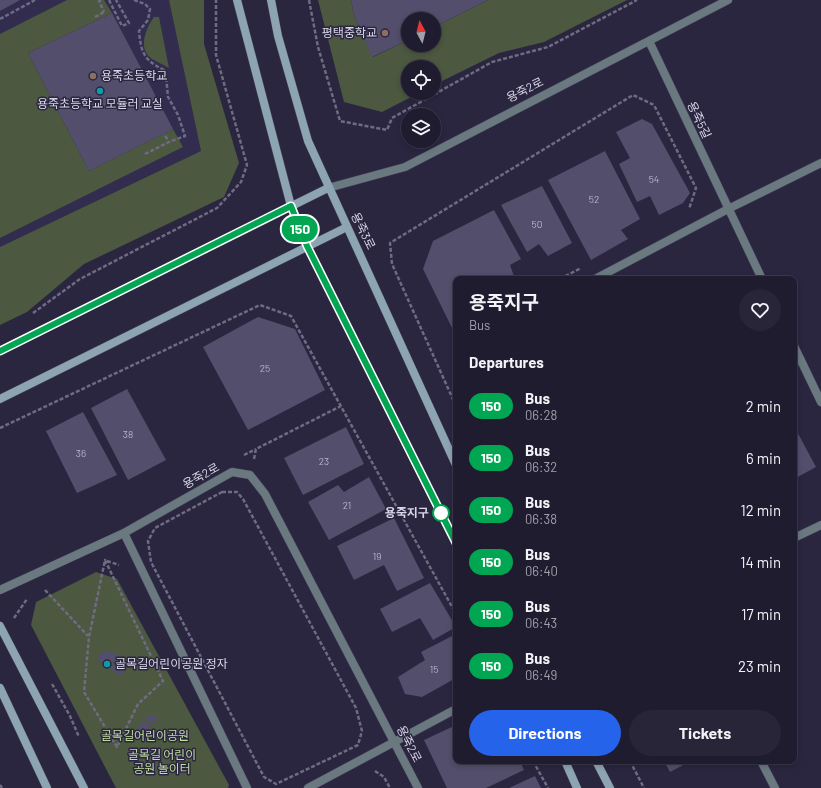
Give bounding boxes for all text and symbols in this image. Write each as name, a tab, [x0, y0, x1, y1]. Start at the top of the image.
north arrow	[401, 12, 441, 52]
map controls	[401, 12, 441, 148]
place label: 평택중학교	[322, 25, 377, 39]
marker: 평택중학교	[380, 28, 390, 38]
button: locate	[401, 60, 441, 100]
place label: 용죽초등학교	[101, 68, 167, 82]
marker: 용죽초등학교	[88, 71, 98, 81]
street label: 용죽2로	[504, 74, 545, 104]
marker: 용죽초등학교 모듈러 교실	[95, 86, 105, 96]
place label: 용죽초등학교 모듈러 교실	[37, 96, 163, 110]
street label: 용죽5길	[685, 99, 715, 140]
button: layers	[401, 108, 441, 148]
house number: 54	[649, 173, 659, 185]
house number: 52	[589, 193, 599, 205]
street label: 용죽3로	[349, 210, 379, 251]
line badge: 150	[277, 216, 323, 242]
house number: 50	[532, 218, 542, 230]
text: 150	[290, 220, 310, 237]
button: heart	[739, 289, 781, 331]
text: 용죽지구	[469, 290, 539, 313]
text: Bus	[469, 317, 490, 333]
text: Departures	[469, 353, 544, 371]
house number: 25	[260, 362, 270, 374]
text: Bus	[525, 389, 550, 407]
text: 150	[481, 397, 501, 414]
text: 2 min	[746, 397, 781, 415]
text: 06:28	[525, 407, 557, 423]
house number: 38	[123, 428, 133, 440]
text: Bus	[525, 441, 550, 459]
house number: 36	[76, 447, 86, 459]
text: 150	[481, 449, 501, 466]
text: 6 min	[746, 449, 781, 467]
house number: 23	[319, 455, 329, 467]
street label: 용죽2로	[180, 459, 221, 491]
text: 06:32	[525, 459, 557, 475]
text: Bus	[525, 493, 550, 511]
house number: 21	[343, 499, 351, 511]
text: 150	[481, 501, 501, 518]
text: 12 min	[740, 501, 781, 519]
marker: 용죽지구	[432, 504, 450, 522]
place label: 용죽지구	[385, 505, 429, 519]
text: 06:38	[525, 511, 557, 527]
text: Bus	[525, 545, 550, 563]
house number: 19	[373, 550, 381, 562]
text: 150	[481, 553, 501, 570]
text: 14 min	[740, 553, 781, 571]
text: 06:40	[525, 563, 558, 579]
text: Bus	[525, 597, 550, 615]
text: 150	[481, 605, 501, 622]
text: 17 min	[741, 605, 781, 623]
text: 06:43	[525, 615, 557, 631]
text: Bus	[525, 649, 550, 667]
place label: 골목길어린이공원 정자	[115, 656, 228, 670]
text: 150	[481, 657, 501, 674]
text: 23 min	[738, 657, 781, 675]
marker: 골목길어린이공원 정자	[102, 659, 112, 669]
house number: 15	[430, 663, 438, 675]
text: 06:49	[525, 667, 557, 683]
button: Directions	[469, 710, 621, 756]
button: Tickets	[629, 710, 781, 756]
street label: 용죽2로	[395, 723, 425, 764]
park label: 골목길어린이공원	[101, 728, 189, 742]
park label: 골목길 어린이 공원 놀이터	[128, 747, 196, 775]

